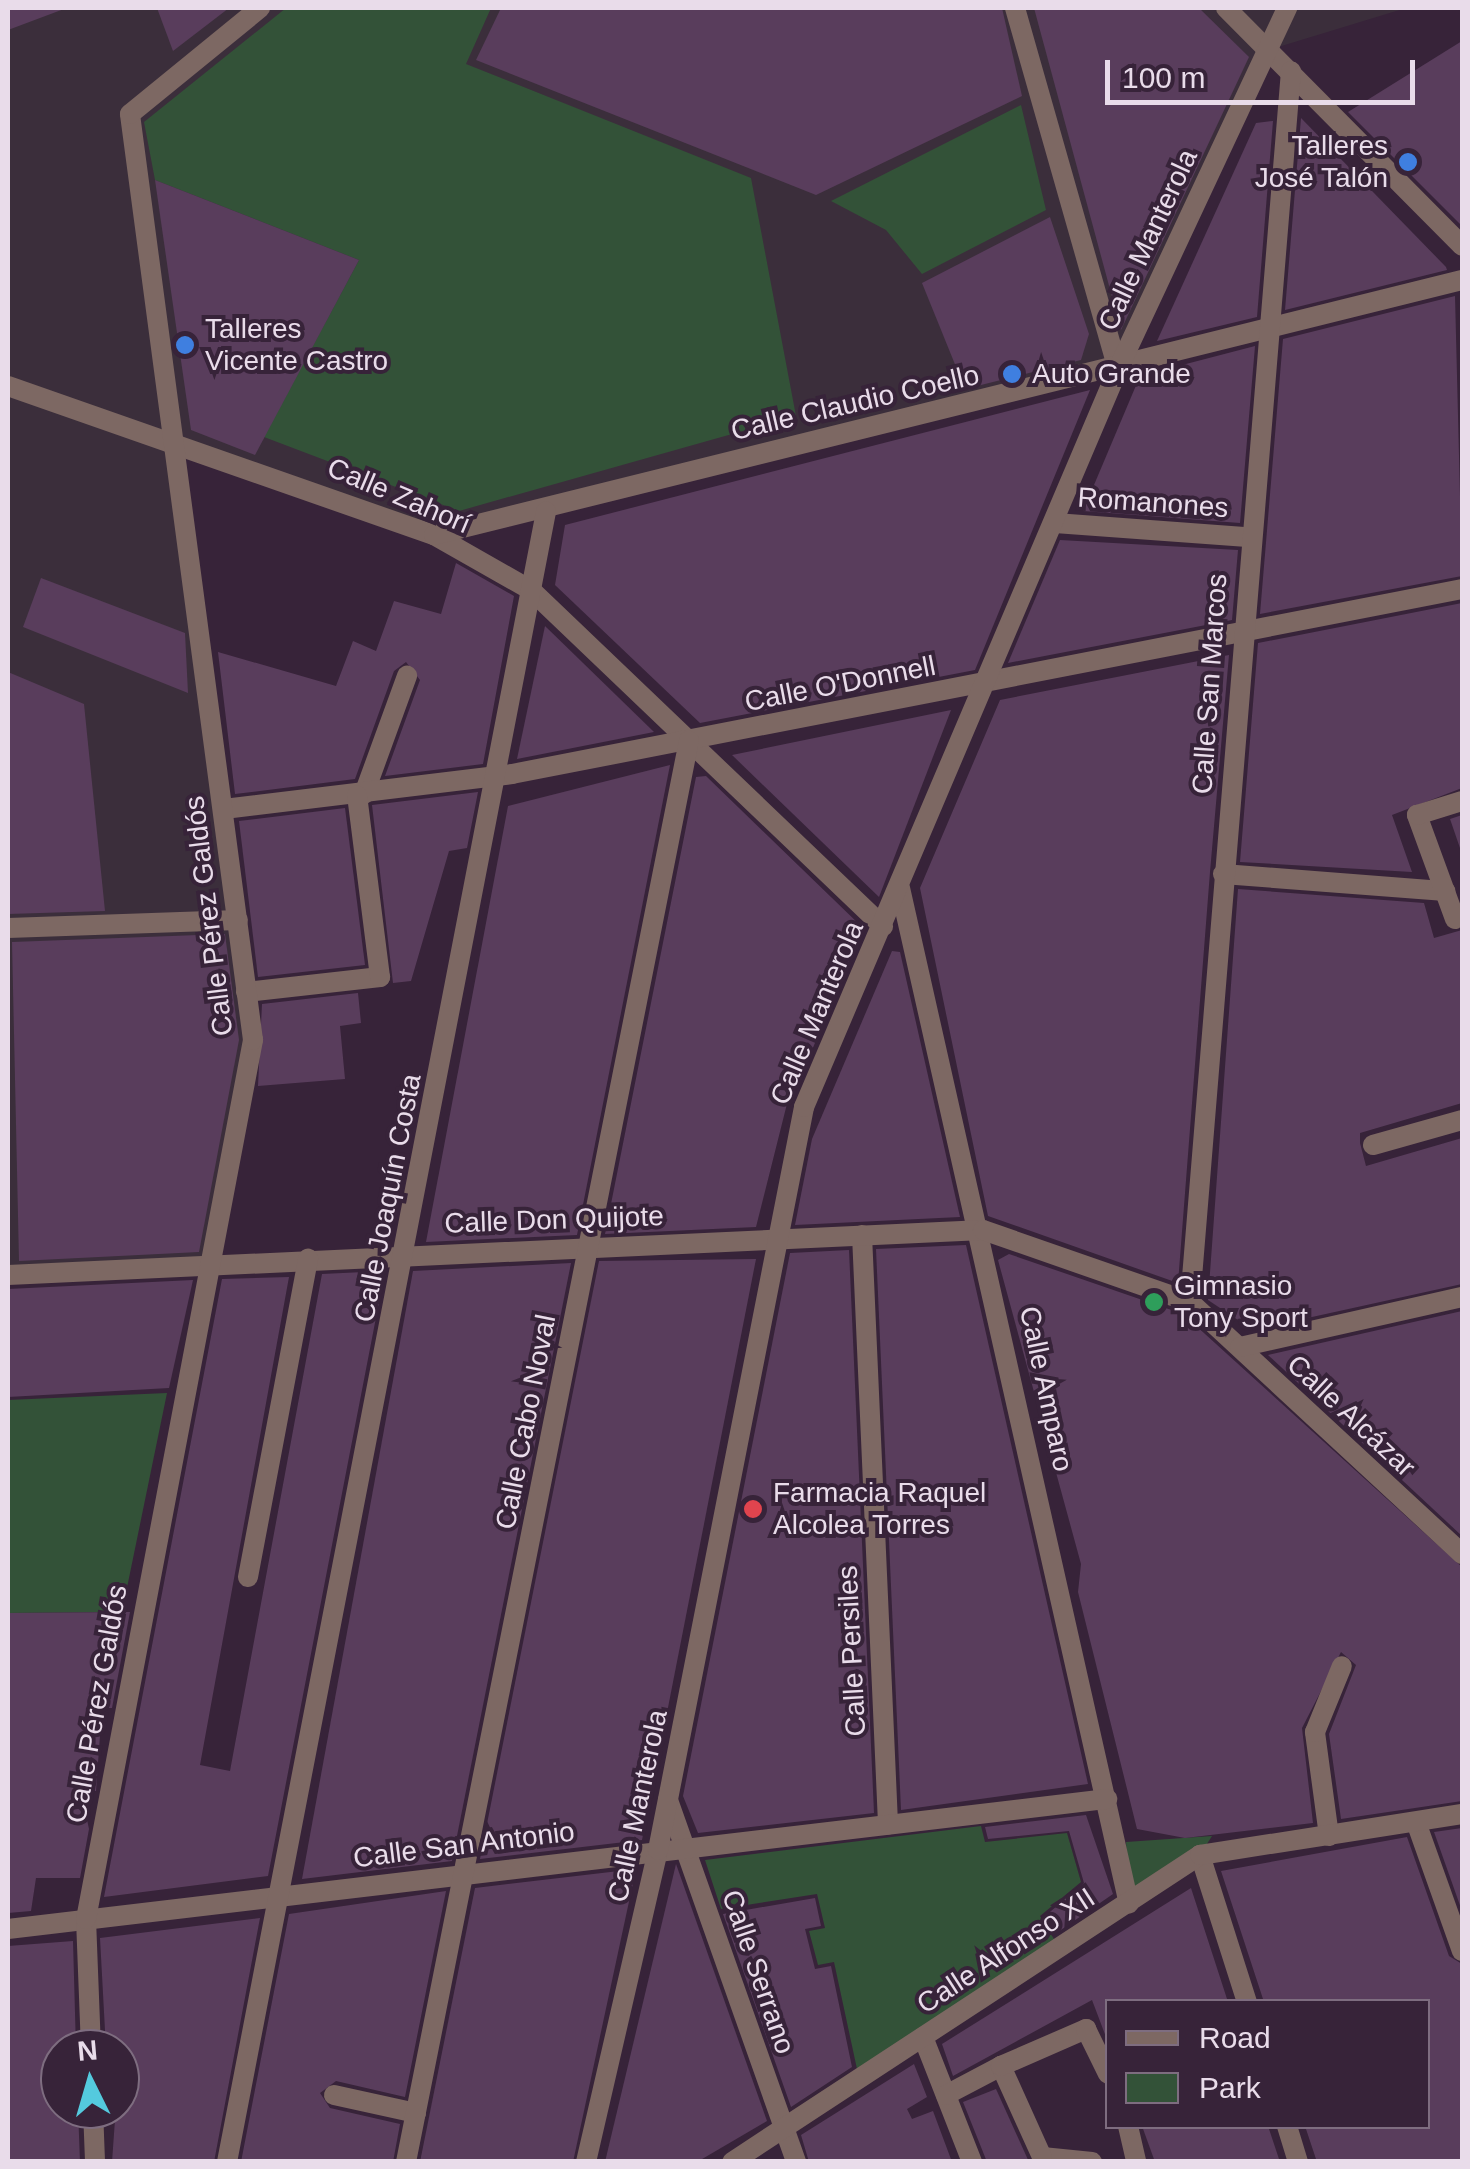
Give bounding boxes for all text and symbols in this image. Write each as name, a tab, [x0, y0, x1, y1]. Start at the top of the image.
scale bar	[1110, 40, 1420, 102]
text: 100 m	[1122, 61, 1205, 94]
place label: Talleres José Talón	[1254, 129, 1388, 195]
street label: Calle Manterola	[1091, 144, 1205, 336]
marker: Talleres José Talón	[1397, 151, 1419, 173]
place label: Talleres Vicente Castro	[205, 312, 388, 378]
marker: Talleres Vicente Castro	[174, 334, 196, 356]
place label: Auto Grande	[1032, 357, 1191, 391]
street label: Calle Claudio Coello	[728, 358, 982, 448]
marker: Auto Grande	[1001, 363, 1023, 385]
street label: Calle Zahorí	[322, 451, 476, 541]
street label: Romanones	[1077, 481, 1229, 525]
street label: Calle San Marcos	[1186, 573, 1234, 795]
street label: Calle O'Donnell	[742, 649, 938, 719]
street label: Calle Pérez Galdós	[178, 794, 240, 1038]
street label: Calle Manterola	[763, 916, 871, 1110]
street label: Calle Joaquín Costa	[347, 1071, 429, 1325]
street label: Calle Don Quijote	[444, 1199, 664, 1241]
place label: Gimnasio Tony Sport	[1174, 1269, 1308, 1335]
marker: Gimnasio Tony Sport	[1143, 1291, 1165, 1313]
street label: Calle Amparo	[1012, 1303, 1080, 1475]
street label: Calle Cabo Noval	[489, 1312, 563, 1532]
street label: Calle Alcázar	[1279, 1347, 1423, 1485]
place label: Farmacia Raquel Alcolea Torres	[773, 1476, 986, 1542]
marker: Farmacia Raquel Alcolea Torres	[742, 1498, 764, 1520]
street label: Calle Persiles	[831, 1565, 873, 1737]
street label: Calle Pérez Galdós	[60, 1582, 134, 1826]
street label: Calle Manterola	[601, 1707, 675, 1905]
street label: Calle San Antonio	[351, 1815, 577, 1875]
street label: Calle Alfonso XII	[910, 1881, 1102, 2021]
street label: Calle Serrano	[714, 1886, 802, 2058]
legend	[1105, 1999, 1430, 2129]
text: Road	[1199, 2021, 1271, 2054]
north arrow	[40, 2029, 140, 2129]
text: N	[76, 2034, 99, 2067]
text: Park	[1199, 2071, 1261, 2104]

